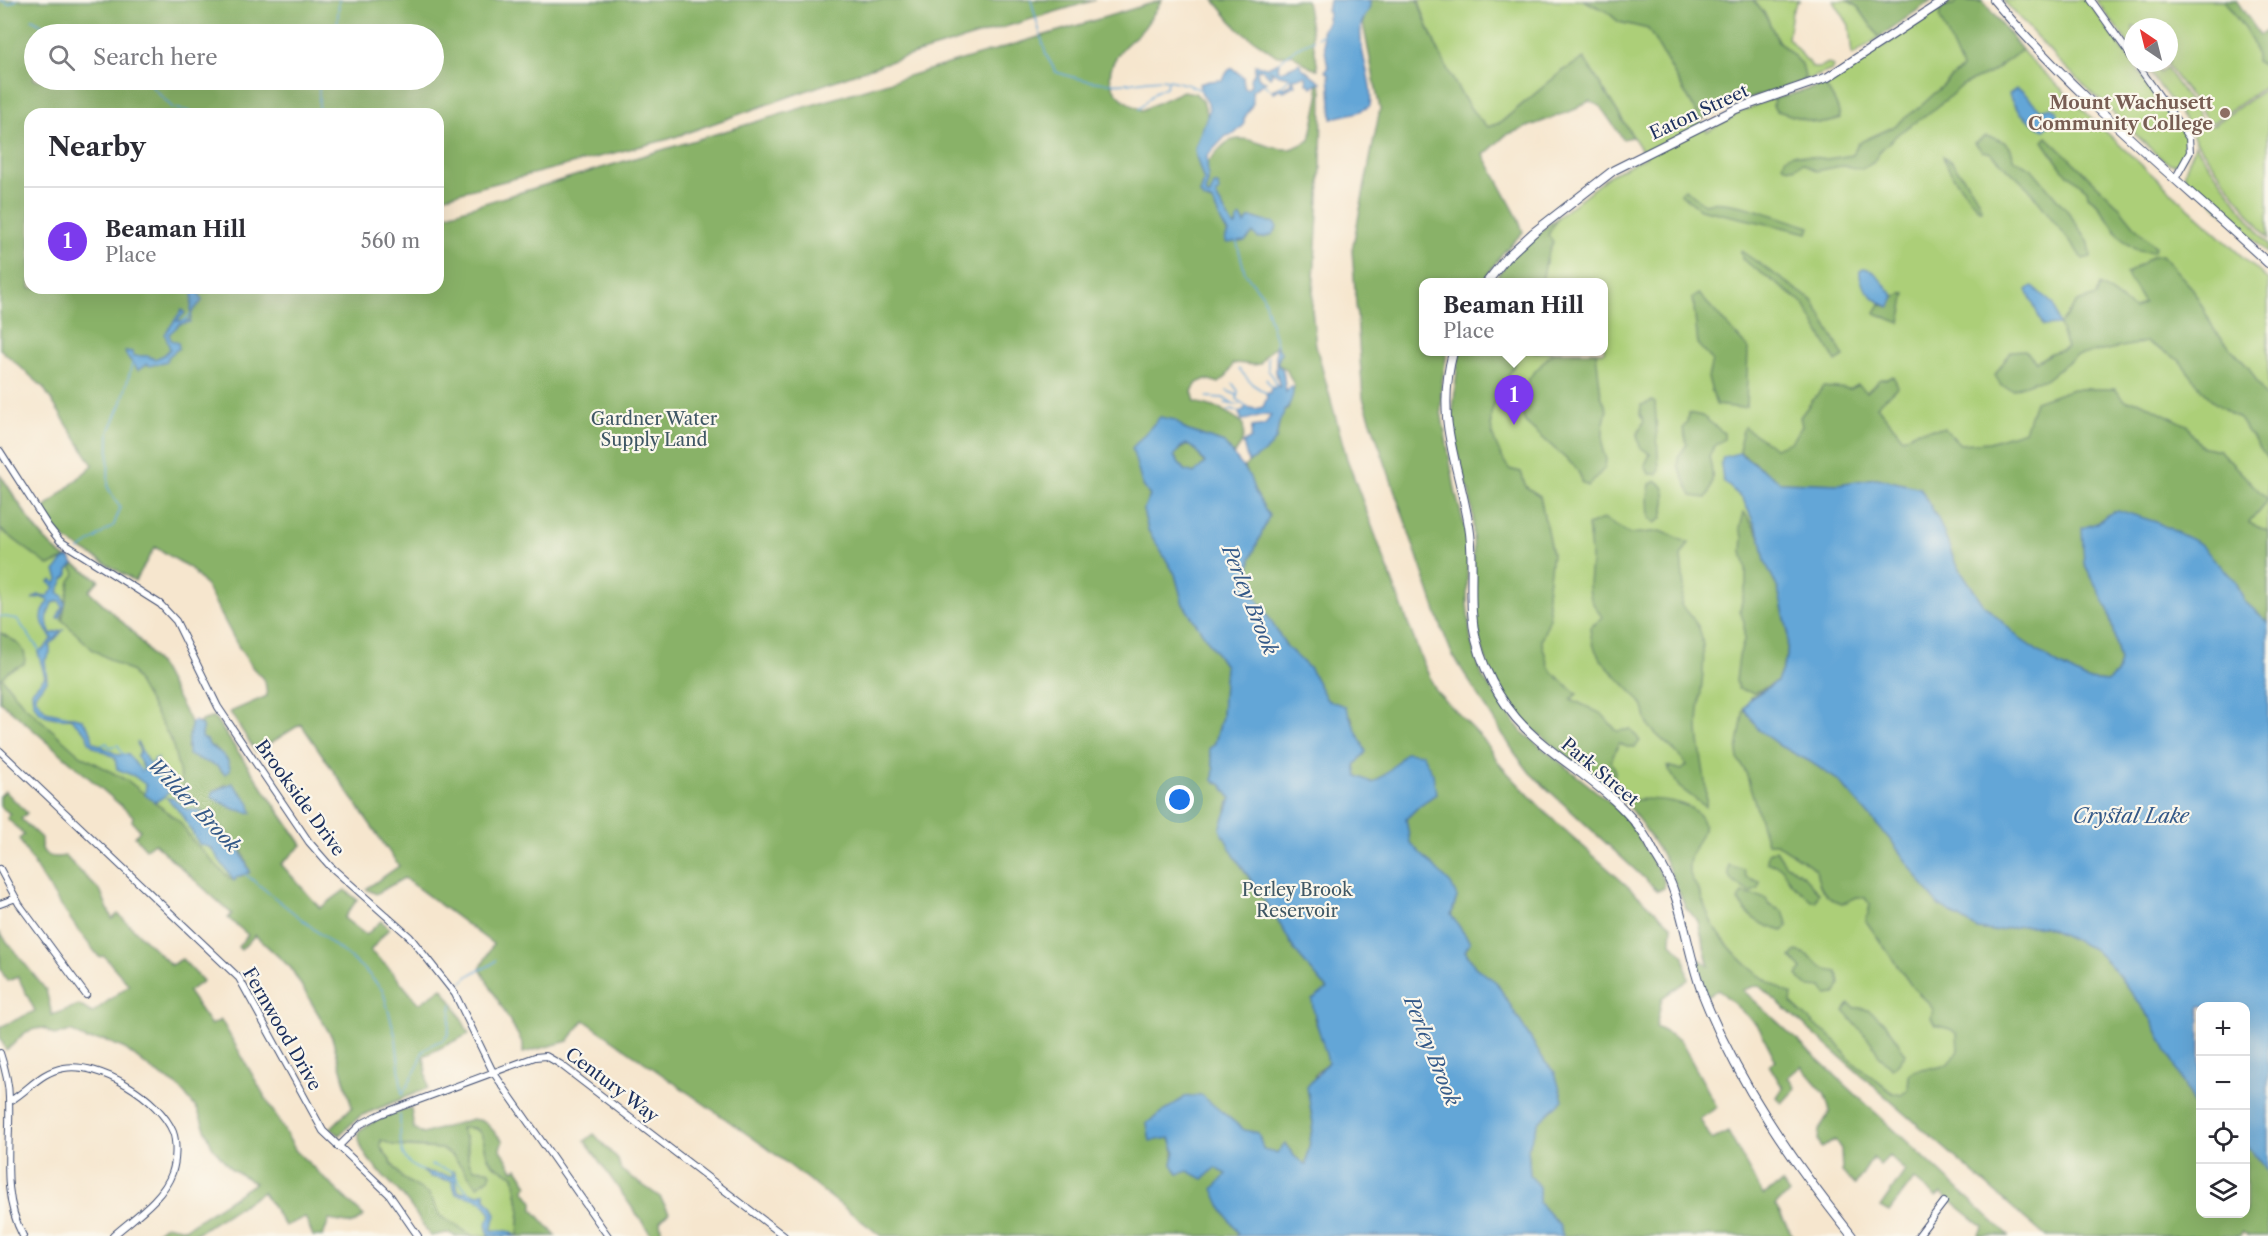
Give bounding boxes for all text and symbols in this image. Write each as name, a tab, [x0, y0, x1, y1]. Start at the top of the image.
north arrow	[2124, 18, 2178, 72]
search box	[24, 24, 444, 90]
icon: search	[45, 41, 78, 74]
text: Search here	[93, 44, 218, 71]
street label: Eaton Street	[1646, 79, 1752, 144]
place label: Mount Wachusett Community College	[2028, 92, 2214, 135]
marker: Mount Wachusett Community College	[2218, 106, 2232, 120]
text: Nearby	[48, 131, 146, 163]
text: Beaman Hill	[105, 216, 246, 243]
text: 1	[63, 229, 72, 253]
text: 560 m	[361, 229, 420, 253]
text: Place	[105, 243, 156, 267]
popup	[1419, 278, 1608, 356]
text: Beaman Hill	[1443, 292, 1584, 319]
text: Place	[1443, 319, 1494, 343]
pin: 1	[1494, 376, 1534, 425]
park label: Gardner Water Supply Land	[591, 408, 718, 451]
water label: Perley Brook	[1216, 540, 1283, 659]
street label: Park Street	[1557, 733, 1644, 811]
street label: Brookside Drive	[250, 736, 350, 860]
water label: Wilder Brook	[143, 753, 246, 858]
your location	[1165, 785, 1194, 814]
water label: Crystal Lake	[2073, 804, 2191, 828]
park label: Perley Brook Reservoir	[1242, 879, 1354, 922]
street label: Fernwood Drive	[238, 964, 326, 1094]
water label: Perley Brook	[1398, 991, 1465, 1110]
map controls	[2196, 1002, 2250, 1218]
button: +	[2196, 1002, 2250, 1056]
street label: Century Way	[561, 1043, 664, 1128]
button: −	[2196, 1056, 2250, 1110]
button: locate	[2196, 1110, 2250, 1164]
button: layers	[2196, 1164, 2250, 1218]

